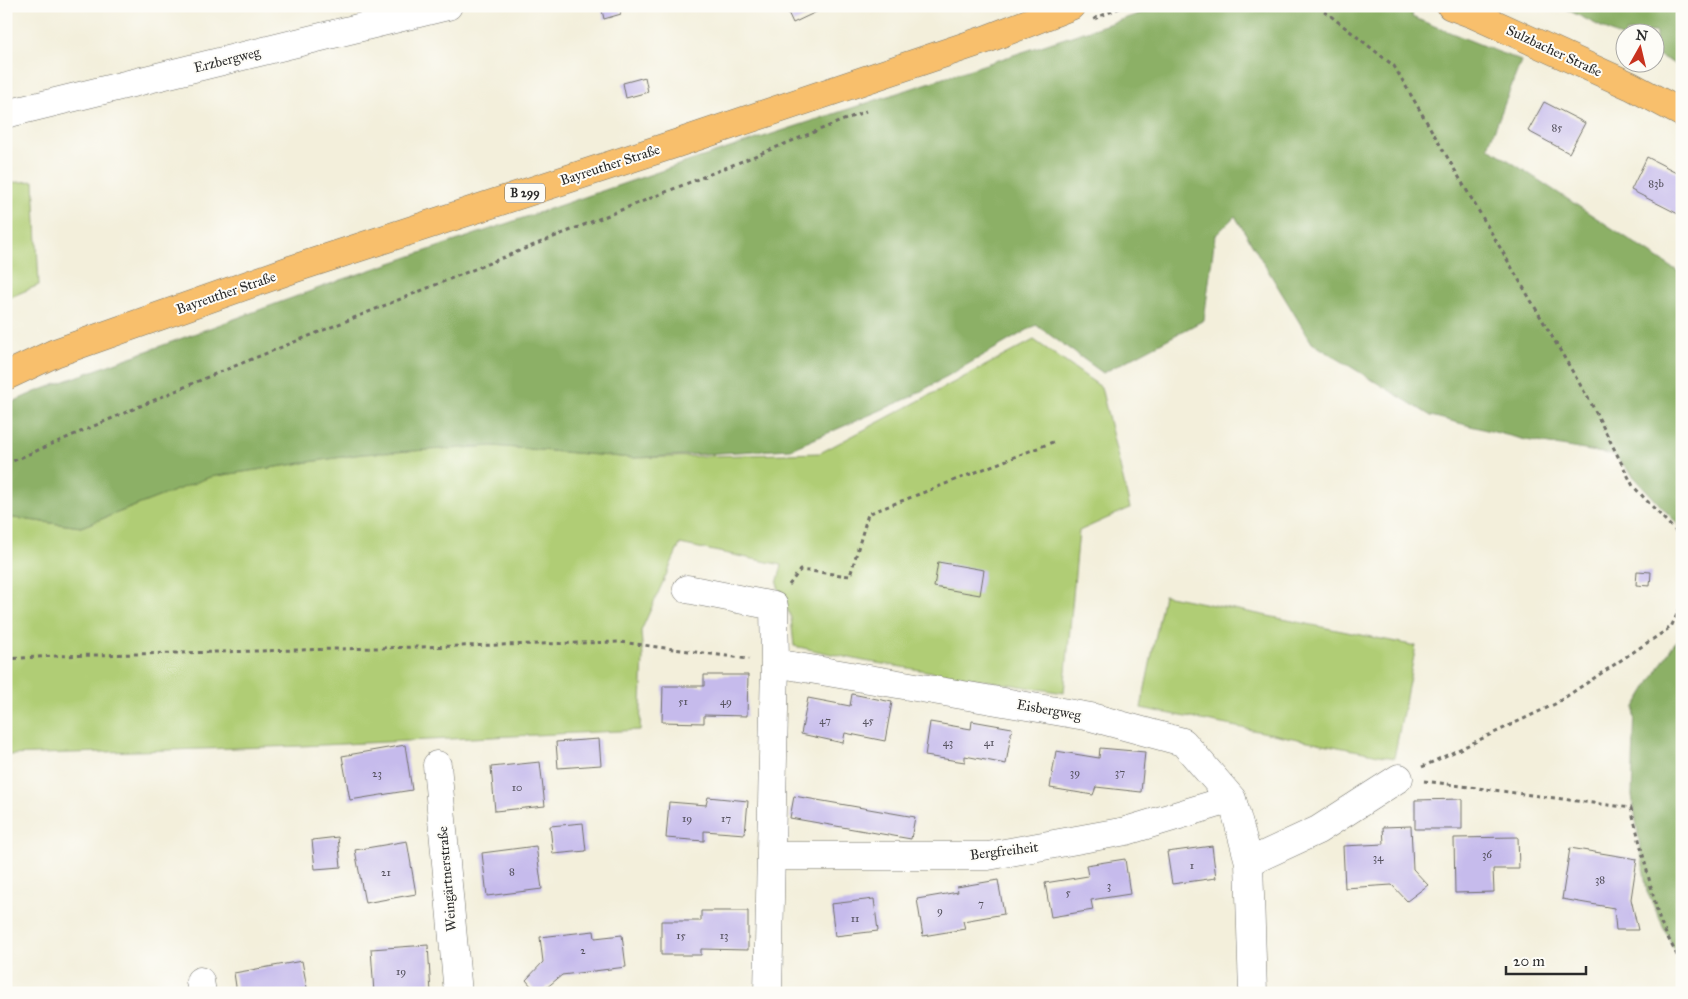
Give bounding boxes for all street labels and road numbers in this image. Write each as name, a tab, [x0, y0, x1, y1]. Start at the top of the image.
street label: Sulzbacher Straße	[1504, 21, 1605, 81]
street label: Erzbergweg	[192, 43, 262, 76]
street label: Bayreuther Straße	[558, 141, 662, 189]
road number: B 299	[505, 184, 545, 202]
street label: Bayreuther Straße	[174, 268, 278, 318]
street label: Eisbergweg	[1016, 696, 1083, 724]
street label: Weingärtnerstraße	[434, 826, 460, 932]
street label: Bergfreiheit	[969, 838, 1039, 864]

